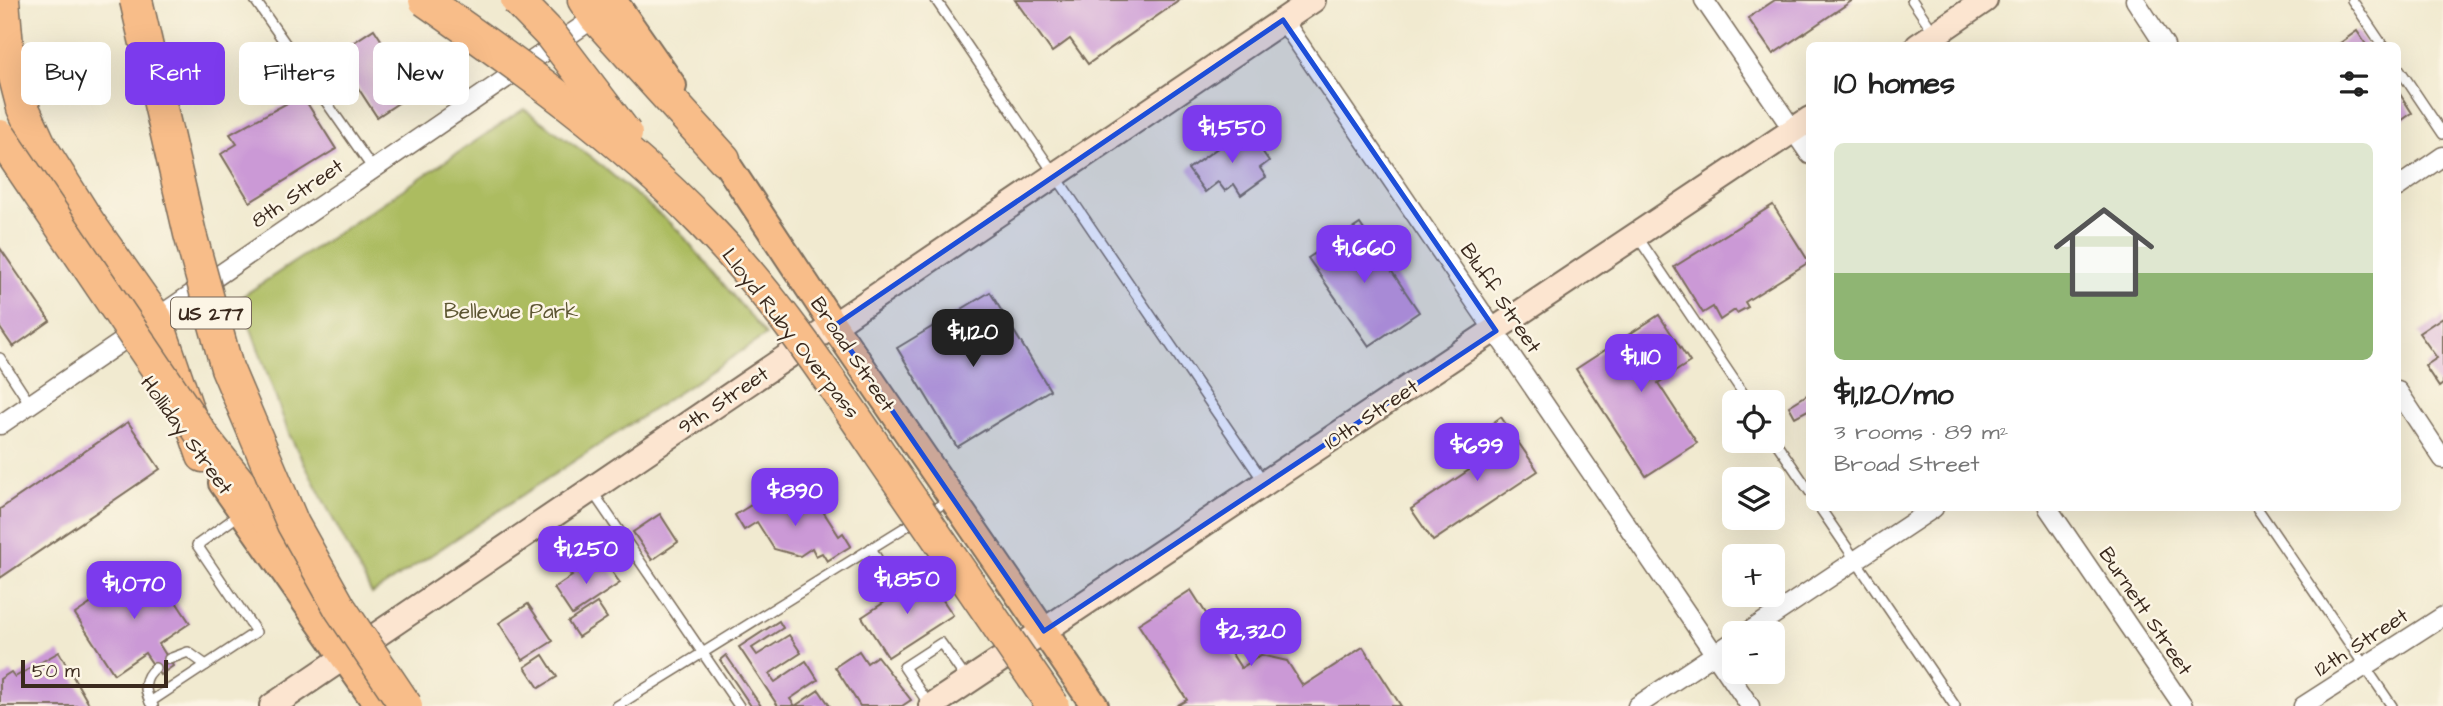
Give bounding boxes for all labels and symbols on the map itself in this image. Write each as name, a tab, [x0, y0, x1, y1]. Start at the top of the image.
pin: $1,550	[1175, 106, 1289, 165]
street label: 8th Street	[245, 152, 350, 235]
pin: $1,660	[1307, 226, 1421, 285]
street label: Bluff Street	[1453, 238, 1548, 359]
street label: Lloyd Ruby Overpass	[713, 242, 866, 426]
street label: Broad Street	[803, 291, 902, 418]
park label: Bellevue Park	[444, 297, 578, 326]
road number: US 277	[171, 298, 251, 328]
pin: $1,120	[916, 310, 1030, 369]
pin: $1,110	[1584, 334, 1698, 394]
street label: 9th Street	[672, 359, 775, 442]
street label: Holliday Street	[132, 370, 240, 502]
street label: 10th Street	[1318, 372, 1425, 457]
pin: $699	[1436, 424, 1518, 483]
pin: $890	[754, 468, 836, 528]
pin: $1,250	[529, 526, 643, 586]
street label: Burnett Street	[2092, 541, 2200, 682]
pin: $1,850	[850, 556, 964, 616]
pin: $1,070	[77, 562, 191, 621]
street label: 12th Street	[2309, 601, 2414, 684]
pin: $2,320	[1194, 608, 1308, 668]
scale bar	[21, 657, 168, 689]

